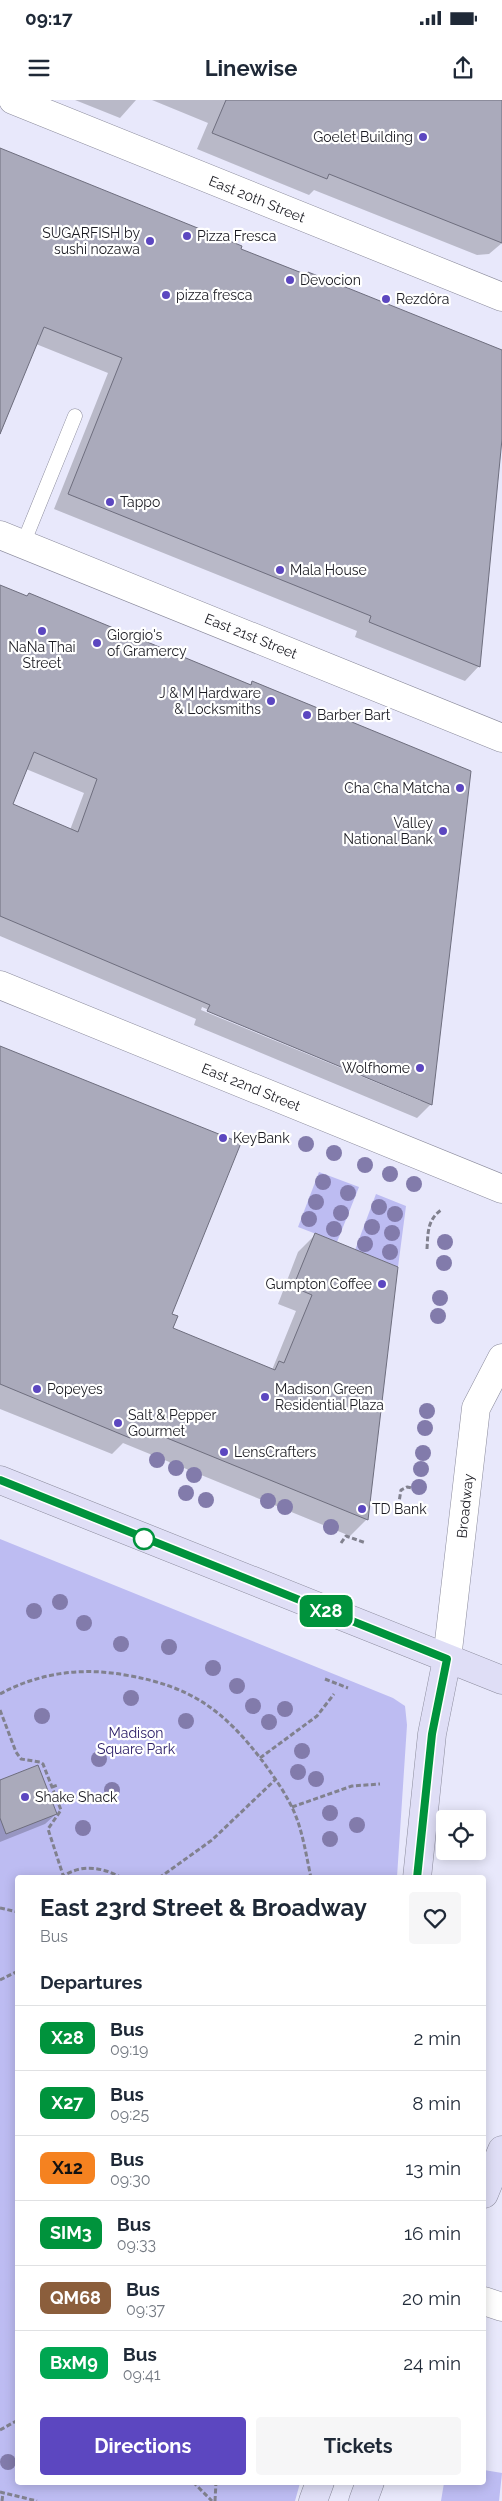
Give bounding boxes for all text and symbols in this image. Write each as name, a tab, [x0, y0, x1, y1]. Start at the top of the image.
text: 09:17	[25, 7, 73, 29]
icon: menu	[25, 54, 53, 82]
icon: share	[449, 54, 477, 82]
text: Linewise	[205, 55, 297, 81]
place label: Goelet Building	[313, 129, 413, 145]
marker: Goelet Building	[417, 131, 429, 143]
street label: East 20th Street	[207, 172, 308, 226]
place label: SUGARFISH by sushi nozawa	[42, 225, 140, 257]
place label: Pizza Fresca	[197, 228, 276, 244]
marker: Pizza Fresca	[181, 230, 193, 242]
marker: SUGARFISH by sushi nozawa	[144, 235, 156, 247]
place label: Devocion	[300, 272, 361, 288]
marker: Devocion	[284, 274, 296, 286]
place label: pizza fresca	[176, 287, 252, 303]
marker: pizza fresca	[160, 289, 172, 301]
place label: Rezdôra	[396, 291, 449, 307]
marker: Rezdôra	[380, 293, 392, 305]
place label: Tappo	[120, 494, 160, 510]
marker: Tappo	[104, 496, 116, 508]
place label: Mala House	[290, 562, 367, 578]
marker: Mala House	[274, 564, 286, 576]
street label: East 21st Street	[202, 610, 300, 662]
marker: NaNa Thai Street	[36, 625, 48, 637]
place label: Giorgio's of Gramercy	[107, 627, 187, 659]
marker: Giorgio's of Gramercy	[91, 637, 103, 649]
place label: NaNa Thai Street	[8, 639, 76, 671]
place label: J & M Hardware & Locksmiths	[159, 685, 261, 717]
marker: J & M Hardware & Locksmiths	[265, 695, 277, 707]
place label: Barber Bart	[317, 707, 391, 723]
marker: Barber Bart	[301, 709, 313, 721]
place label: Cha Cha Matcha	[344, 780, 450, 796]
marker: Cha Cha Matcha	[454, 782, 466, 794]
place label: Valley National Bank	[343, 815, 434, 847]
marker: Valley National Bank	[437, 825, 449, 837]
street label: East 22nd Street	[199, 1060, 303, 1114]
place label: Wolfhome	[342, 1060, 410, 1076]
marker: Wolfhome	[414, 1062, 426, 1074]
place label: KeyBank	[233, 1130, 290, 1146]
marker: KeyBank	[217, 1132, 229, 1144]
place label: Gumpton Coffee	[265, 1276, 372, 1292]
marker: Gumpton Coffee	[376, 1278, 388, 1290]
place label: Popeyes	[47, 1381, 103, 1397]
place label: Madison Green Residential Plaza	[275, 1381, 384, 1413]
marker: Popeyes	[31, 1383, 43, 1395]
marker: Madison Green Residential Plaza	[259, 1391, 271, 1403]
place label: Salt & Pepper Gourmet	[128, 1407, 216, 1439]
marker: Salt & Pepper Gourmet	[112, 1417, 124, 1429]
place label: LensCrafters	[234, 1444, 317, 1460]
marker: LensCrafters	[218, 1446, 230, 1458]
street label: Broadway	[454, 1473, 476, 1539]
place label: TD Bank	[372, 1501, 427, 1517]
marker: TD Bank	[356, 1503, 368, 1515]
unlabelled marker	[133, 1528, 155, 1550]
line badge: X28	[297, 1595, 355, 1627]
text: X28	[310, 1600, 342, 1621]
park label: Madison Square Park	[97, 1725, 176, 1757]
place label: Shake Shack	[35, 1789, 118, 1805]
marker: Shake Shack	[19, 1791, 31, 1803]
map controls	[436, 1810, 486, 1860]
button: locate	[436, 1810, 486, 1860]
button: heart	[409, 1892, 461, 1944]
text: East 23rd Street & Broadway	[40, 1893, 367, 1922]
text: Bus	[40, 1927, 68, 1946]
text: Departures	[40, 1971, 142, 1993]
text: Bus	[110, 2018, 144, 2040]
text: X28	[51, 2027, 84, 2048]
text: 2 min	[414, 2027, 461, 2049]
text: 09:19	[110, 2040, 148, 2059]
text: Bus	[110, 2083, 144, 2105]
text: X27	[52, 2092, 83, 2113]
text: 8 min	[412, 2092, 461, 2114]
text: 09:25	[110, 2105, 149, 2124]
text: Bus	[110, 2148, 144, 2170]
text: X12	[52, 2157, 83, 2178]
text: 13 min	[405, 2157, 461, 2179]
text: 09:30	[110, 2170, 151, 2189]
text: Bus	[117, 2213, 151, 2235]
text: SIM3	[50, 2222, 92, 2243]
text: 16 min	[404, 2222, 461, 2244]
text: 09:33	[117, 2235, 156, 2254]
text: Bus	[126, 2278, 160, 2300]
text: QM68	[50, 2287, 101, 2308]
text: 20 min	[402, 2287, 461, 2309]
text: 09:37	[126, 2300, 165, 2319]
text: Bus	[123, 2343, 157, 2365]
text: BxM9	[50, 2352, 98, 2373]
text: 24 min	[403, 2352, 461, 2374]
text: 09:41	[123, 2365, 161, 2384]
button: Directions	[40, 2417, 246, 2475]
button: Tickets	[256, 2417, 461, 2475]

